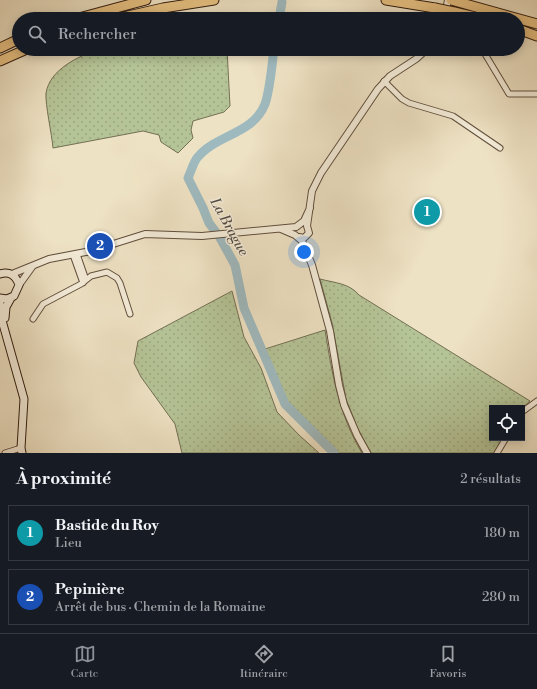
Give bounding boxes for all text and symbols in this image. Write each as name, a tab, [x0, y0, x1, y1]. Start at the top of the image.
search box	[12, 12, 525, 56]
icon: search	[26, 23, 48, 45]
text: Rechercher	[58, 25, 137, 44]
water label: La Brague	[205, 194, 252, 260]
pin: 1	[414, 197, 440, 227]
pin: 2	[87, 231, 113, 261]
your location	[294, 242, 314, 262]
map controls	[489, 405, 525, 441]
button: locate	[489, 405, 525, 441]
text: À proximité	[16, 468, 111, 490]
text: 2 résultats	[460, 471, 521, 487]
text: Bastide du Roy	[55, 516, 159, 535]
text: 1	[27, 525, 33, 541]
text: 180 m	[484, 525, 520, 541]
text: Lieu	[55, 535, 82, 551]
text: Pepinière	[55, 580, 125, 599]
text: 2	[26, 589, 34, 605]
text: 280 m	[482, 589, 520, 605]
text: Arrêt de bus · Chemin de la Romaine	[55, 599, 266, 615]
tab: Carte	[71, 643, 98, 681]
tab: Itinéraire	[240, 643, 288, 681]
tab: Favoris	[429, 643, 466, 681]

